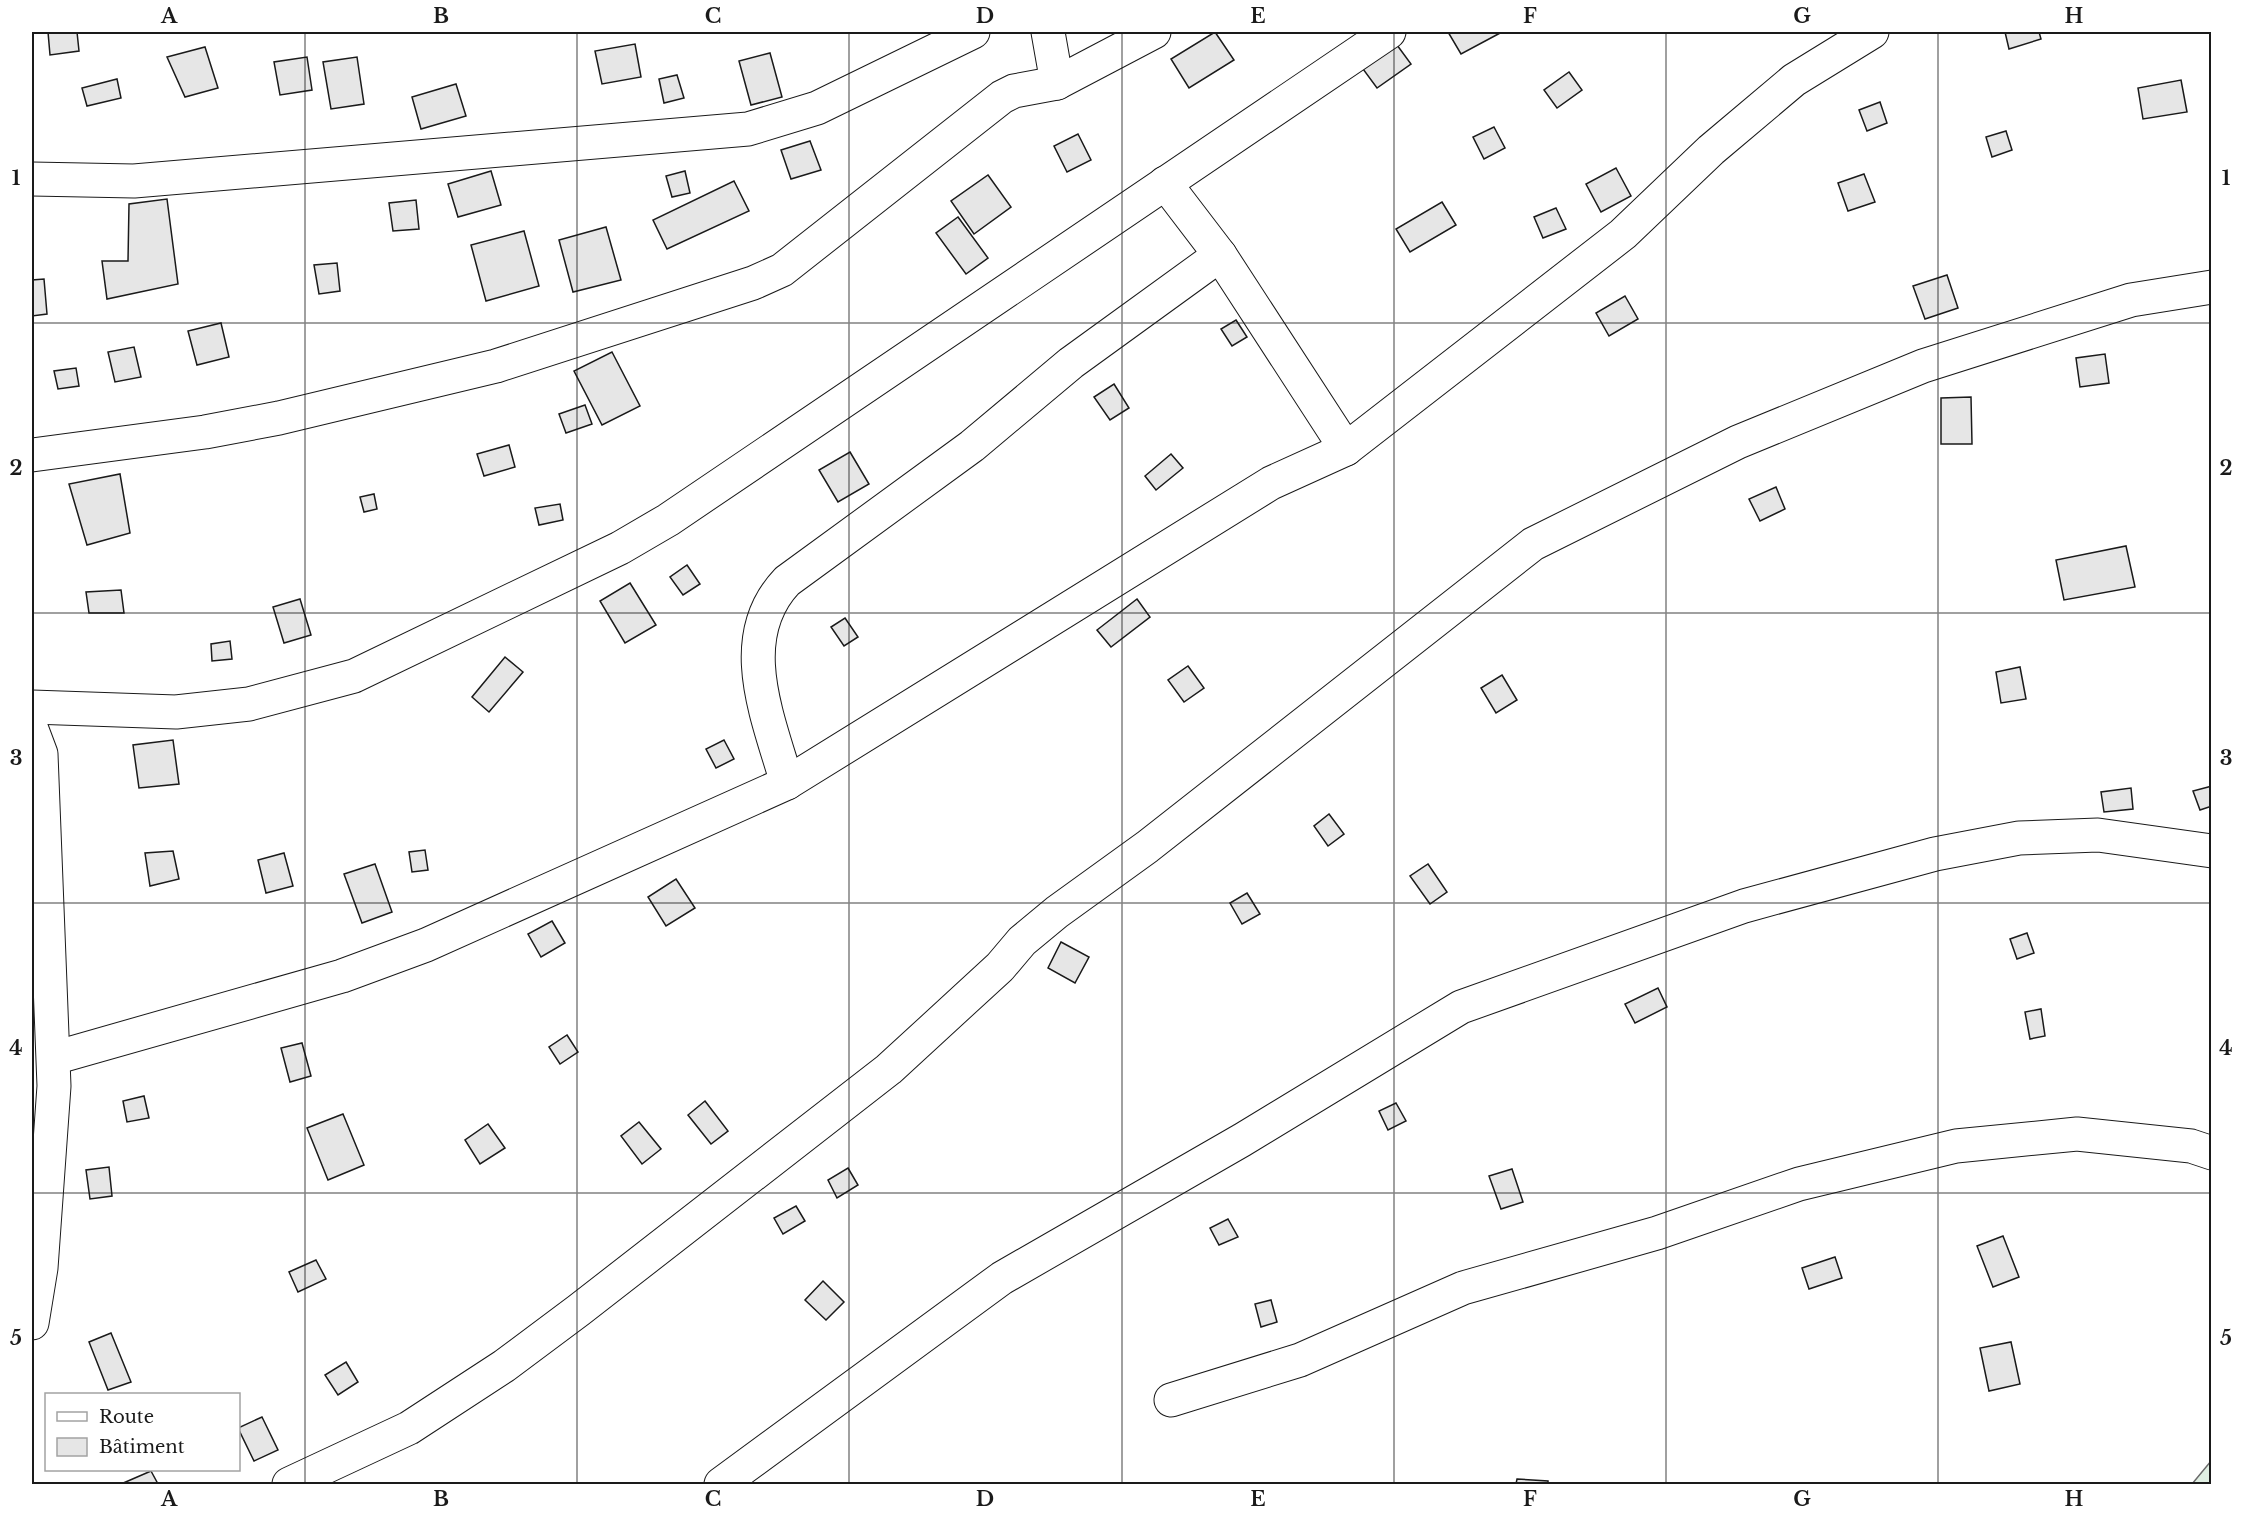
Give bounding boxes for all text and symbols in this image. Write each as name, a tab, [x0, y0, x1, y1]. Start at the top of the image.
text: A	[160, 4, 178, 28]
text: B	[433, 4, 449, 28]
text: C	[705, 4, 721, 28]
text: D	[976, 4, 994, 28]
text: E	[1250, 4, 1266, 28]
text: F	[1523, 4, 1537, 28]
text: G	[1793, 4, 1811, 28]
text: H	[2065, 4, 2084, 28]
text: 1	[12, 166, 21, 190]
text: 1	[2222, 166, 2231, 190]
text: 2	[9, 456, 23, 480]
text: 2	[2219, 456, 2233, 480]
text: 3	[10, 746, 22, 770]
text: 3	[2220, 746, 2232, 770]
text: 4	[9, 1036, 23, 1060]
text: 4	[2219, 1036, 2233, 1060]
text: 5	[10, 1326, 22, 1350]
text: 5	[2220, 1326, 2232, 1350]
legend	[45, 1393, 240, 1471]
text: Route	[99, 1406, 154, 1428]
text: Bâtiment	[99, 1436, 185, 1458]
text: A	[160, 1487, 178, 1511]
text: B	[433, 1487, 449, 1511]
text: C	[705, 1487, 721, 1511]
text: D	[976, 1487, 994, 1511]
text: E	[1250, 1487, 1266, 1511]
text: F	[1523, 1487, 1537, 1511]
text: G	[1793, 1487, 1811, 1511]
text: H	[2065, 1487, 2084, 1511]

